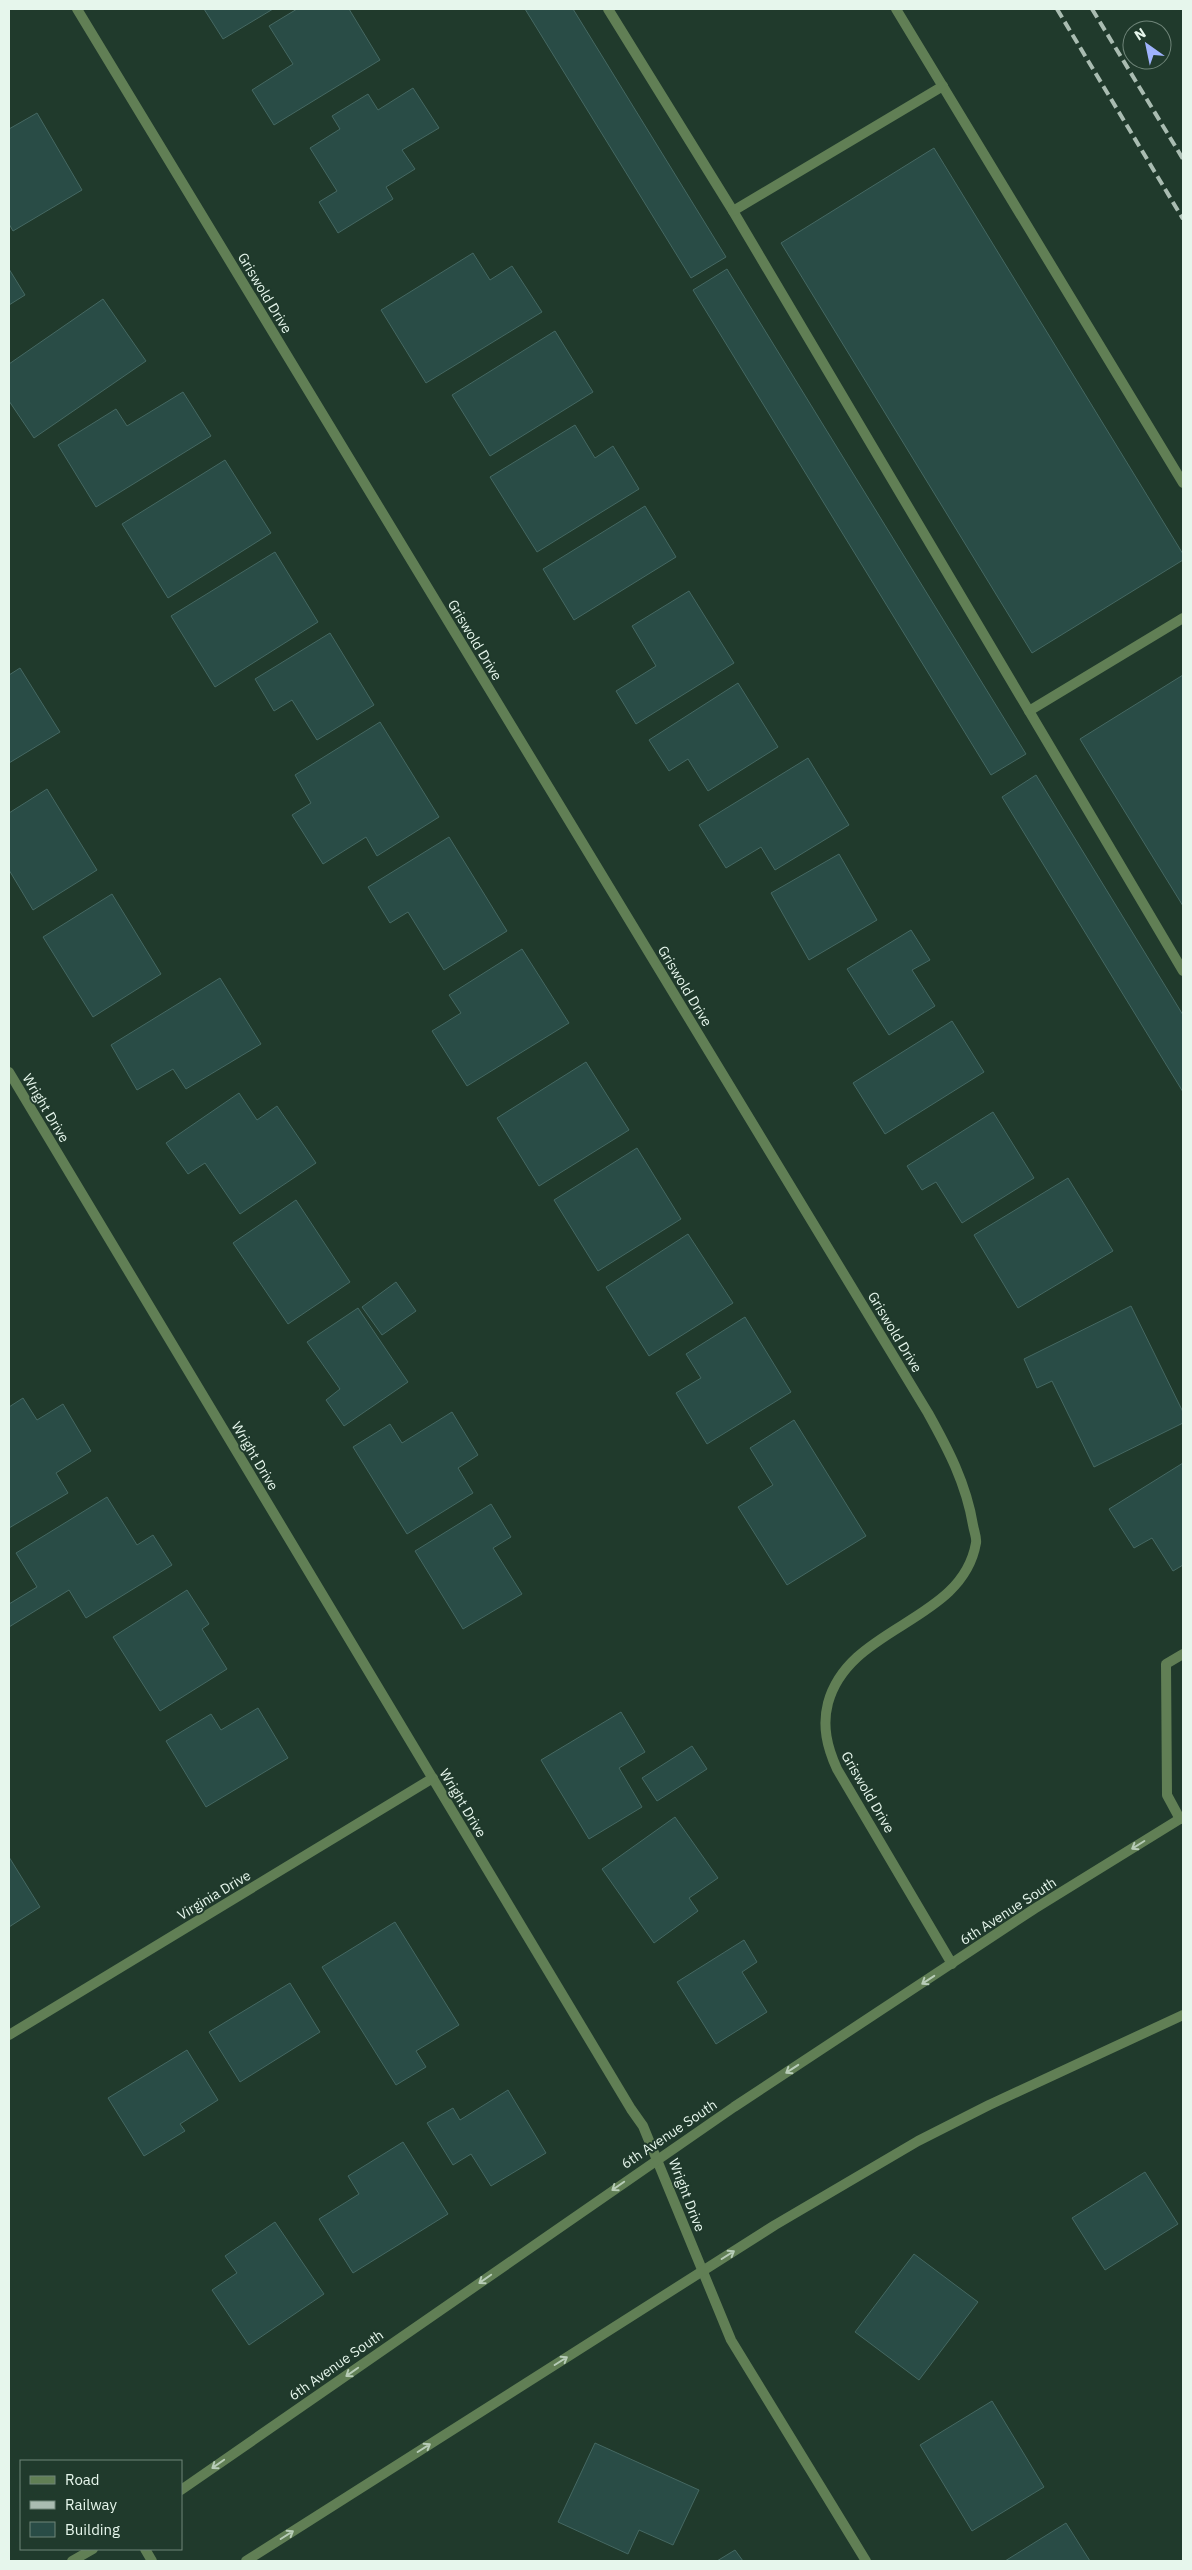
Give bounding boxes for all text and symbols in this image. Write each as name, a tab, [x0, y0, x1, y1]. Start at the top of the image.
north arrow	[1122, 20, 1172, 70]
text: N	[1131, 24, 1149, 44]
street label: Griswold Drive	[234, 249, 296, 337]
street label: Griswold Drive	[444, 596, 506, 684]
street label: Griswold Drive	[654, 942, 716, 1030]
street label: Wright Drive	[18, 1070, 74, 1146]
street label: Griswold Drive	[864, 1288, 926, 1376]
street label: Wright Drive	[227, 1418, 283, 1494]
street label: Griswold Drive	[837, 1748, 899, 1836]
street label: Wright Drive	[435, 1765, 491, 1841]
one-way arrow	[1132, 1840, 1146, 1850]
street label: Virginia Drive	[174, 1866, 254, 1924]
street label: 6th Avenue South	[956, 1873, 1060, 1949]
one-way arrow	[922, 1975, 936, 1985]
one-way arrow	[786, 2064, 800, 2074]
street label: 6th Avenue South	[618, 2095, 720, 2173]
street label: Wright Drive	[665, 2156, 709, 2234]
one-way arrow	[611, 2181, 625, 2191]
one-way arrow	[720, 2249, 734, 2259]
one-way arrow	[478, 2274, 492, 2284]
street label: 6th Avenue South	[285, 2326, 387, 2404]
one-way arrow	[554, 2355, 568, 2366]
one-way arrow	[345, 2367, 359, 2377]
one-way arrow	[416, 2443, 430, 2453]
one-way arrow	[211, 2459, 225, 2469]
legend	[20, 2460, 182, 2550]
text: Road	[65, 2470, 100, 2489]
text: Railway	[65, 2495, 118, 2514]
text: Building	[65, 2520, 120, 2539]
one-way arrow	[279, 2530, 293, 2540]

